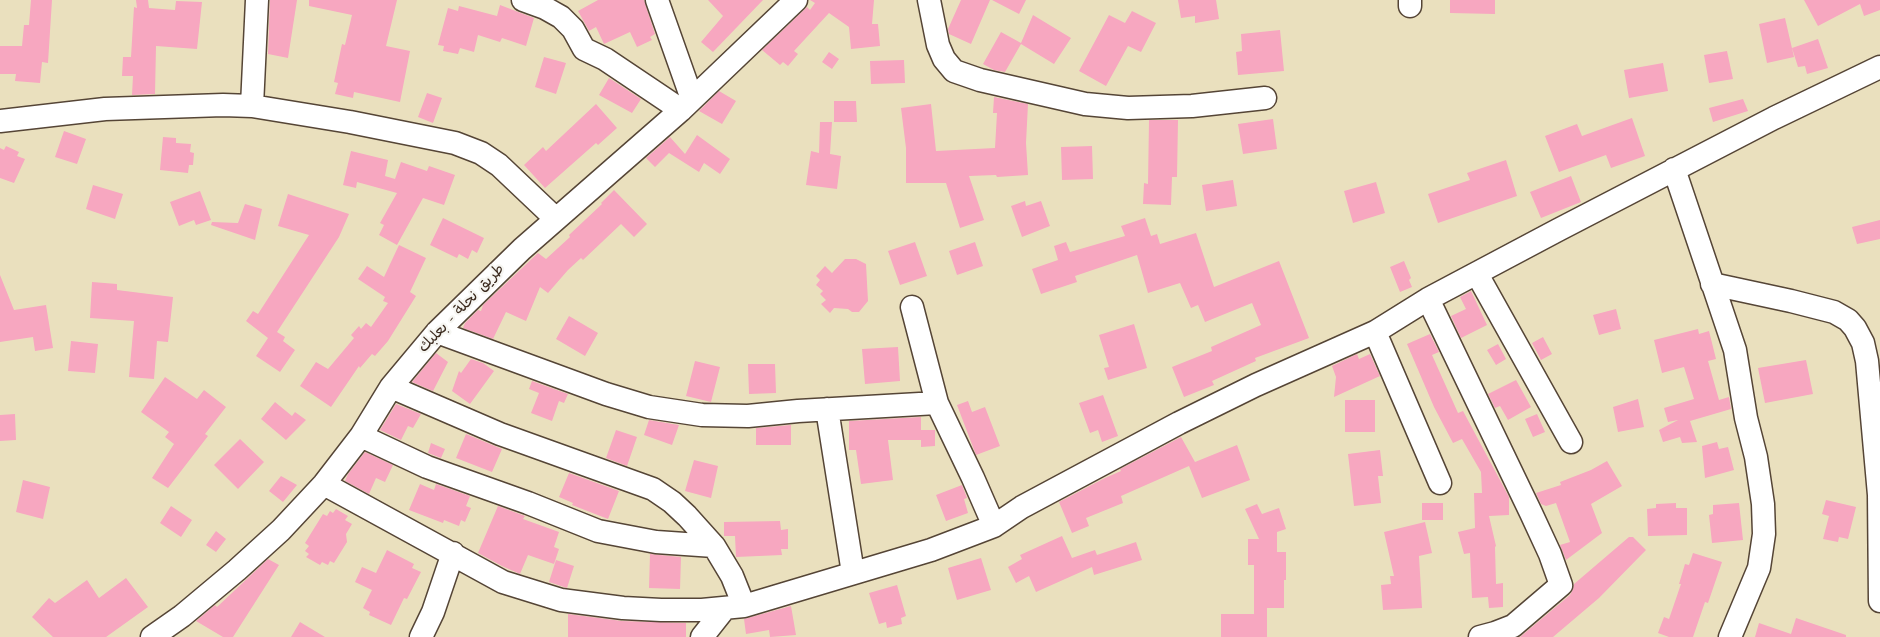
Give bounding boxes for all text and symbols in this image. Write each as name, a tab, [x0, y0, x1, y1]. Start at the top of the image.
street label: طريق نحلة - بعلبك	[415, 261, 509, 357]

